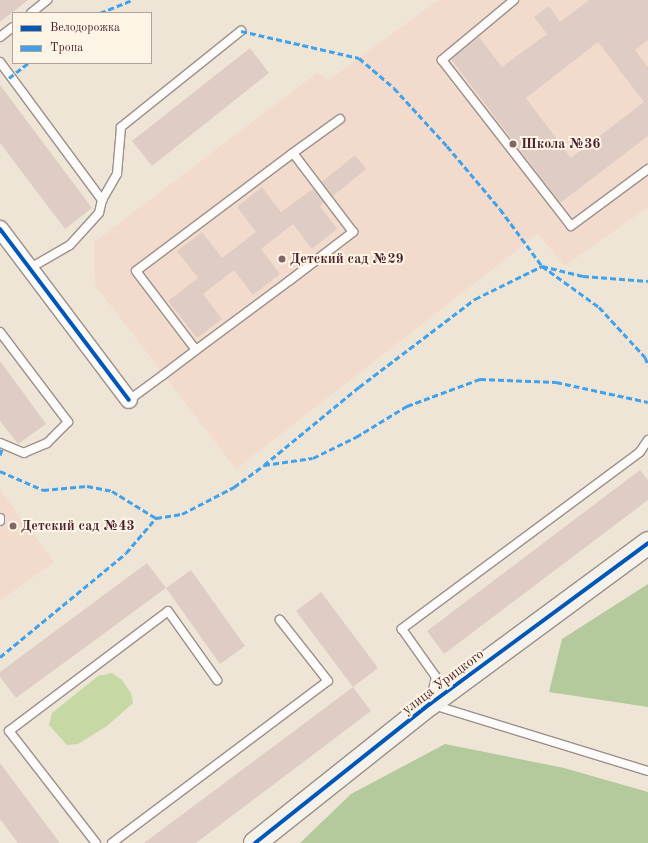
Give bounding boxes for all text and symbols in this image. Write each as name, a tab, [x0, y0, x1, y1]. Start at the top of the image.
legend	[12, 12, 152, 64]
text: Велодорожка	[50, 22, 120, 34]
text: Тропа	[50, 42, 83, 54]
place label: Школа №36	[521, 136, 600, 152]
marker: Школа №36	[508, 139, 518, 149]
place label: Детский сад №29	[290, 251, 404, 267]
marker: Детский сад №29	[277, 254, 287, 264]
place label: Детский сад №43	[21, 518, 135, 534]
marker: Детский сад №43	[8, 521, 18, 531]
street label: улица Урицкого	[399, 646, 487, 718]

